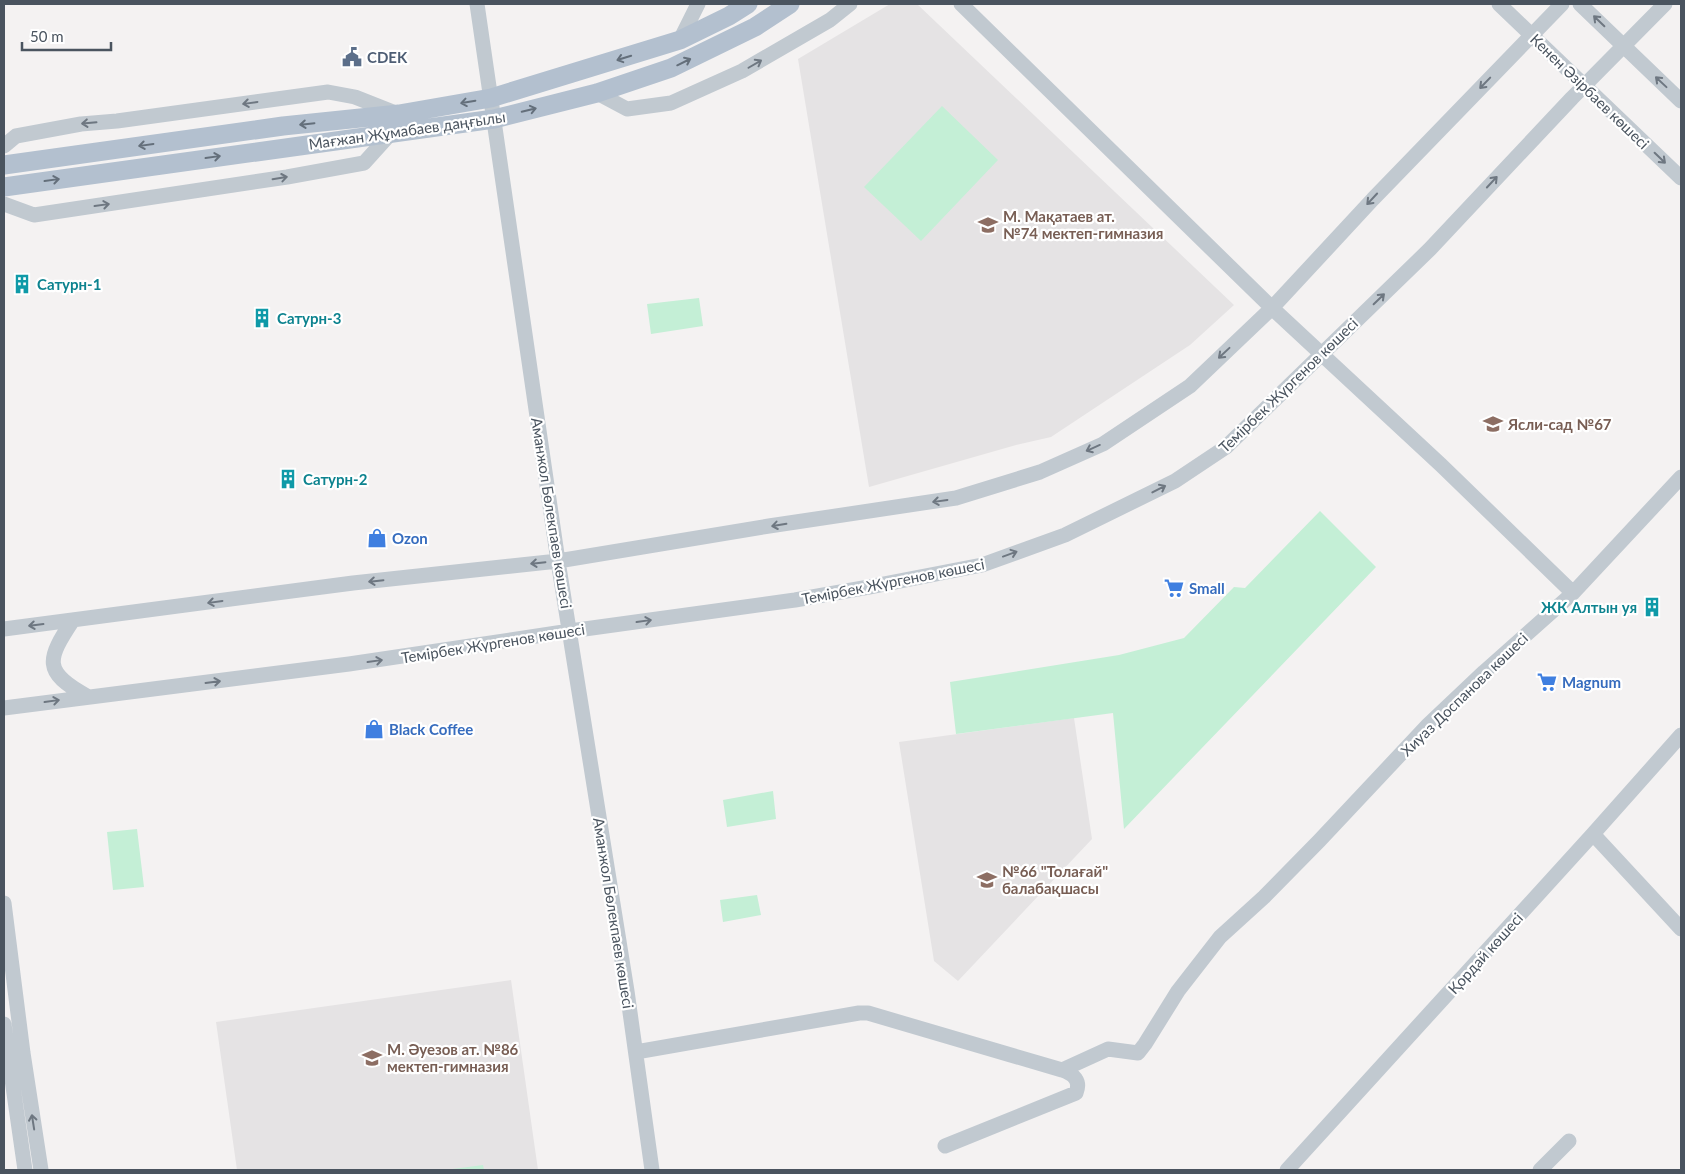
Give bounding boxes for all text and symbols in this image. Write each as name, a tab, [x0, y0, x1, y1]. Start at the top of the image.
one-way arrow	[1592, 15, 1605, 27]
scale bar	[22, 20, 111, 52]
text: 50 m	[30, 27, 64, 45]
street label: Кенен Әзірбаев көшесі	[1527, 30, 1653, 152]
public building icon: CDEK	[341, 46, 363, 68]
place label: CDEK	[367, 48, 408, 66]
one-way arrow	[616, 53, 632, 63]
one-way arrow	[676, 57, 691, 66]
one-way arrow	[747, 58, 761, 68]
one-way arrow	[1479, 76, 1491, 89]
one-way arrow	[1655, 76, 1668, 88]
one-way arrow	[242, 98, 258, 108]
one-way arrow	[460, 98, 476, 108]
one-way arrow	[521, 105, 537, 114]
street label: Мағжан Жұмабаев даңғылы	[307, 107, 507, 153]
one-way arrow	[81, 118, 97, 128]
one-way arrow	[299, 119, 315, 129]
one-way arrow	[138, 141, 154, 151]
one-way arrow	[205, 152, 221, 162]
one-way arrow	[1654, 152, 1666, 164]
one-way arrow	[272, 172, 288, 182]
one-way arrow	[44, 175, 60, 185]
one-way arrow	[1486, 176, 1498, 189]
one-way arrow	[1366, 193, 1378, 206]
one-way arrow	[94, 200, 110, 210]
place label: М. Мақатаев ат. №74 мектеп-гимназия	[1003, 207, 1163, 242]
school or university icon: М. Мақатаев ат. №74 мектеп-гимназия	[977, 214, 999, 236]
building icon: Сатурн-1	[11, 273, 33, 295]
place label: Сатурн-1	[37, 275, 101, 293]
one-way arrow	[1372, 293, 1384, 305]
building icon: Сатурн-3	[251, 307, 273, 329]
place label: Сатурн-3	[277, 309, 341, 327]
street label: Темірбек Жүргенов көшесі	[1215, 314, 1361, 456]
one-way arrow	[1218, 347, 1230, 359]
school or university icon: Ясли-сад №67	[1482, 413, 1504, 435]
place label: Ясли-сад №67	[1507, 415, 1612, 433]
street label: Аманжол Бөлекпаев көшесі	[528, 416, 576, 610]
one-way arrow	[1086, 444, 1101, 454]
building icon: Сатурн-2	[277, 468, 299, 490]
place label: Сатурн-2	[303, 470, 368, 488]
one-way arrow	[1151, 484, 1166, 494]
one-way arrow	[932, 496, 948, 506]
one-way arrow	[772, 520, 788, 530]
shop icon: Ozon	[366, 527, 388, 549]
place label: Ozon	[392, 529, 428, 547]
one-way arrow	[1002, 549, 1018, 559]
street label: Темірбек Жүргенов көшесі	[800, 554, 986, 608]
one-way arrow	[530, 558, 546, 568]
one-way arrow	[368, 576, 384, 586]
supermarket icon: Small	[1163, 577, 1185, 599]
place label: Small	[1189, 579, 1225, 597]
building icon: ЖК Алтын уя	[1641, 596, 1663, 618]
one-way arrow	[207, 597, 223, 607]
place label: ЖК Алтын уя	[1541, 598, 1637, 616]
one-way arrow	[636, 615, 652, 625]
one-way arrow	[29, 620, 45, 630]
street label: Темірбек Жүргенов көшесі	[400, 620, 586, 666]
street label: Хиуаз Доспанова көшесі	[1397, 629, 1531, 759]
one-way arrow	[366, 655, 382, 665]
supermarket icon: Magnum	[1536, 671, 1558, 693]
place label: Magnum	[1562, 673, 1621, 691]
one-way arrow	[205, 677, 221, 687]
one-way arrow	[44, 696, 60, 706]
shop icon: Black Coffee	[363, 718, 385, 740]
place label: Black Coffee	[389, 720, 473, 738]
street label: Аманжол Бөлекпаев көшесі	[590, 816, 638, 1010]
place label: №66 "Толағай" балабақшасы	[1002, 862, 1108, 897]
school or university icon: №66 "Толағай" балабақшасы	[976, 869, 998, 891]
street label: Қордай көшесі	[1444, 909, 1526, 997]
place label: М. Әуезов ат. №86 мектеп-гимназия	[387, 1040, 519, 1075]
school or university icon: М. Әуезов ат. №86 мектеп-гимназия	[361, 1047, 383, 1069]
one-way arrow	[28, 1114, 38, 1130]

